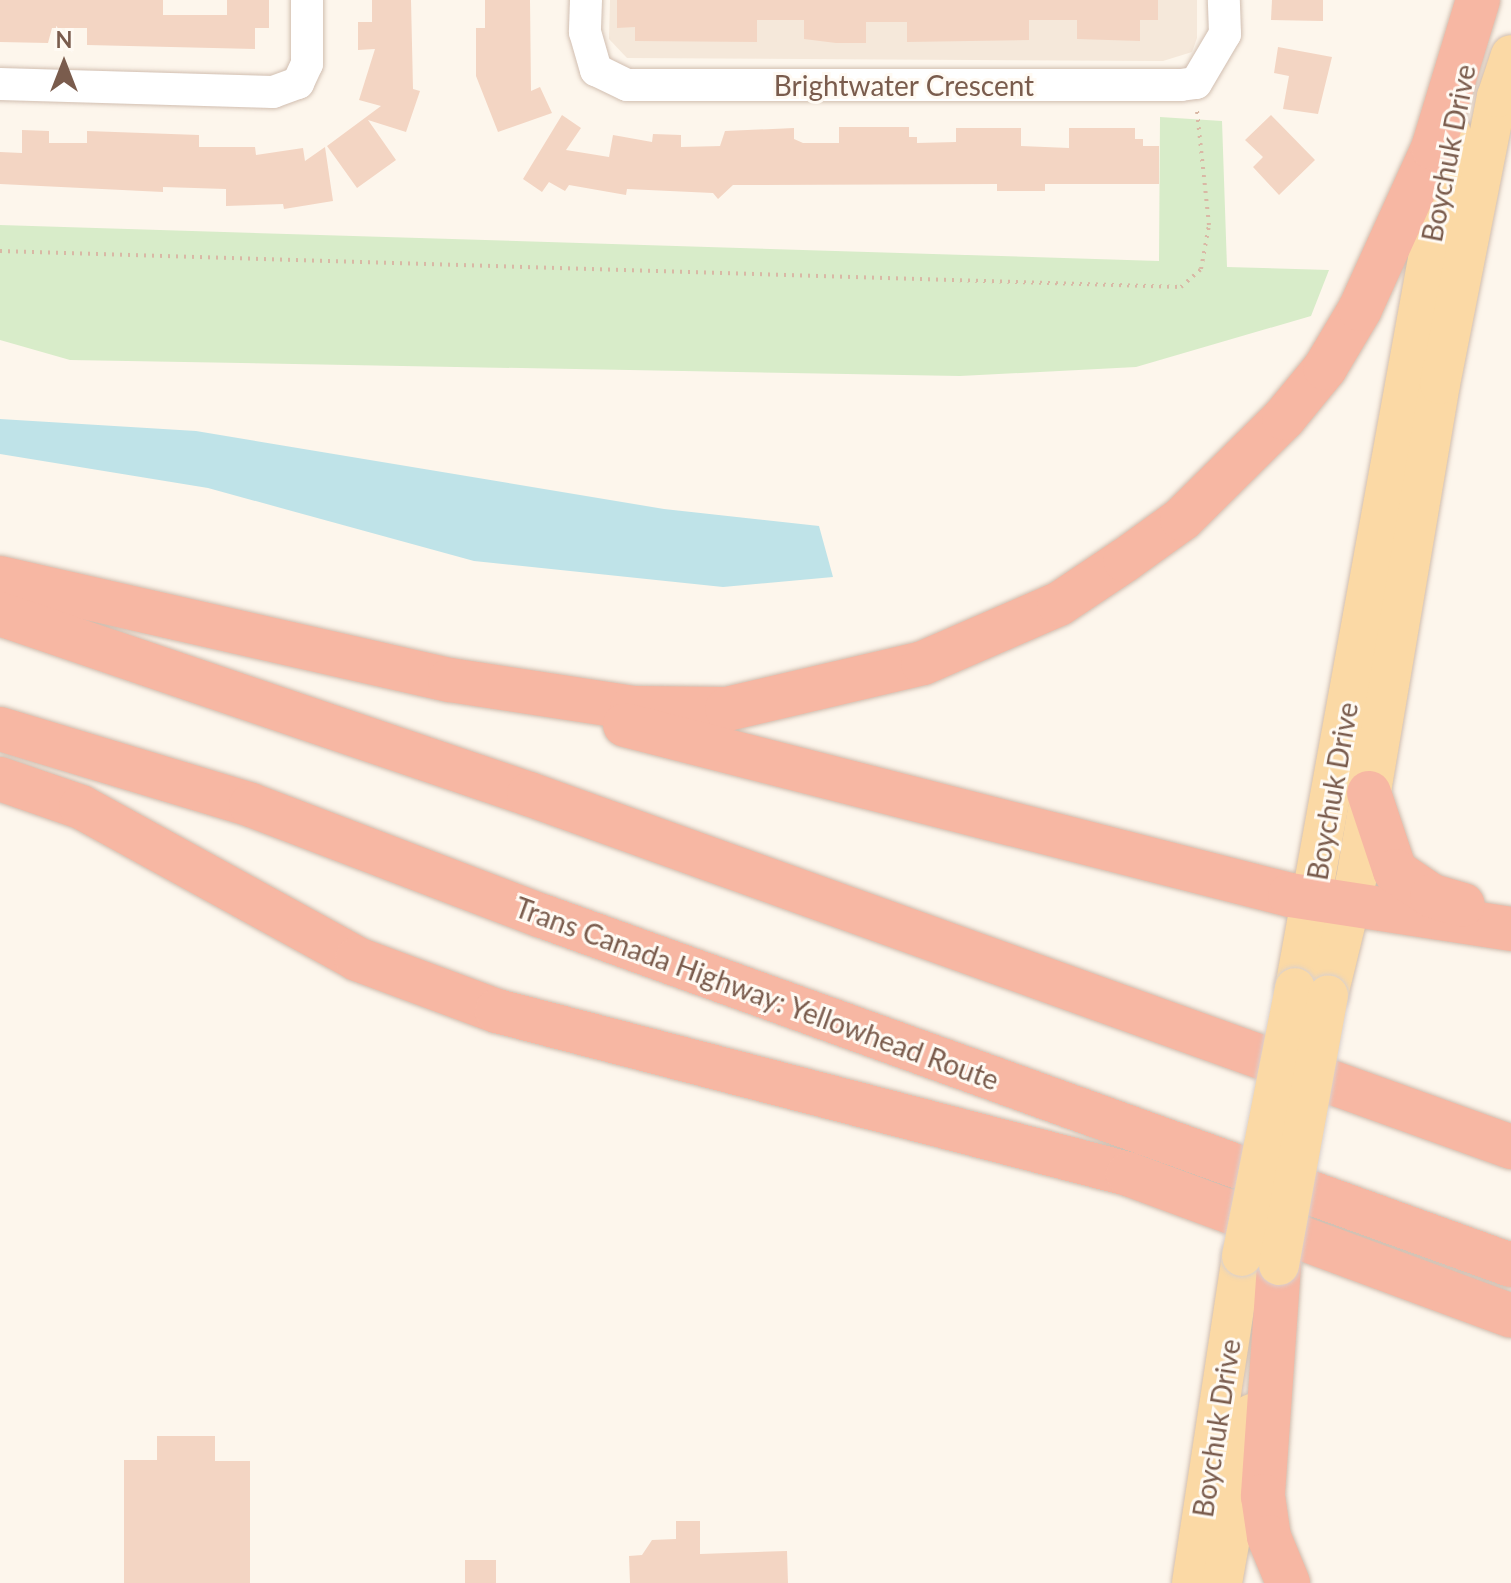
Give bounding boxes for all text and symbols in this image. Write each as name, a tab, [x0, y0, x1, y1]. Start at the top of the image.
north arrow	[24, 24, 104, 104]
text: N	[56, 26, 72, 53]
street label: Boychuk Drive	[1414, 61, 1482, 245]
street label: Brightwater Crescent	[774, 68, 1034, 102]
street label: Boychuk Drive	[1300, 699, 1364, 883]
street label: Trans Canada Highway: Yellowhead Route	[510, 889, 1004, 1097]
street label: Boychuk Drive	[1185, 1336, 1247, 1520]

